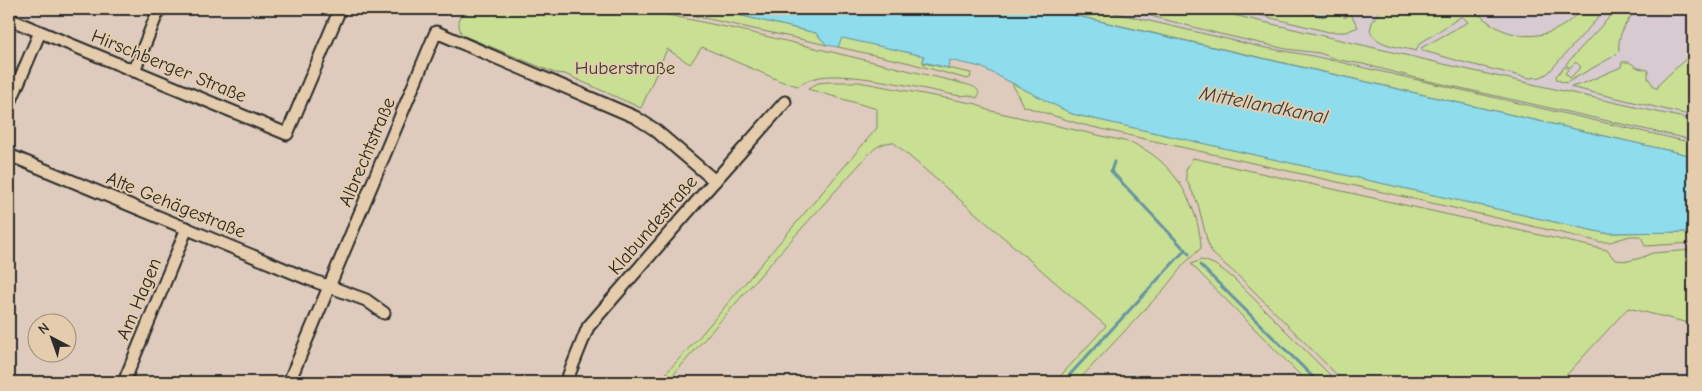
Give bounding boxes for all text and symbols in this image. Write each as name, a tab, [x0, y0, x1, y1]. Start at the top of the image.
street label: Hirschberger Straße	[88, 25, 250, 107]
park label: Huberstraße	[575, 57, 675, 79]
water label: Mittellandkanal	[1197, 81, 1331, 129]
street label: Albrechtstraße	[334, 94, 400, 210]
street label: Alte Gehägestraße	[103, 167, 249, 243]
street label: Klabundestraße	[604, 171, 702, 279]
street label: Am Hagen	[112, 255, 166, 343]
north arrow	[28, 314, 78, 364]
text: N	[35, 319, 53, 338]

